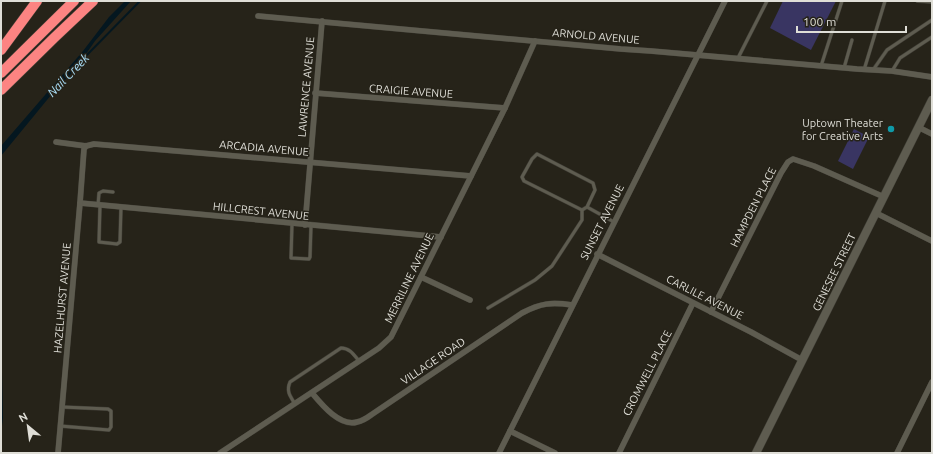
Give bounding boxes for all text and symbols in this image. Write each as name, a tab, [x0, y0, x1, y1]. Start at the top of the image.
scale bar	[797, 8, 906, 34]
text: 100 m	[803, 15, 836, 28]
street label: ARNOLD AVENUE	[552, 26, 640, 46]
street label: LAWRENCE AVENUE	[296, 36, 316, 138]
water label: Nail Creek	[44, 50, 92, 99]
street label: CRAIGIE AVENUE	[369, 82, 453, 100]
place label: Uptown Theater for Creative Arts	[802, 117, 884, 142]
marker: Uptown Theater for Creative Arts	[886, 124, 896, 134]
street label: ARCADIA AVENUE	[219, 138, 309, 158]
street label: HAMPDEN PLACE	[728, 165, 778, 249]
street label: SUNSET AVENUE	[578, 182, 626, 262]
street label: HILLCREST AVENUE	[212, 200, 310, 222]
street label: MERRILINE AVENUE	[382, 231, 436, 325]
street label: GENESEE STREET	[810, 231, 858, 313]
street label: HAZELHURST AVENUE	[51, 242, 73, 354]
street label: CARLILE AVENUE	[664, 272, 746, 322]
street label: CROMWELL PLACE	[620, 328, 674, 418]
street label: VILLAGE ROAD	[399, 335, 467, 387]
north arrow	[8, 406, 48, 446]
text: N	[17, 410, 30, 424]

